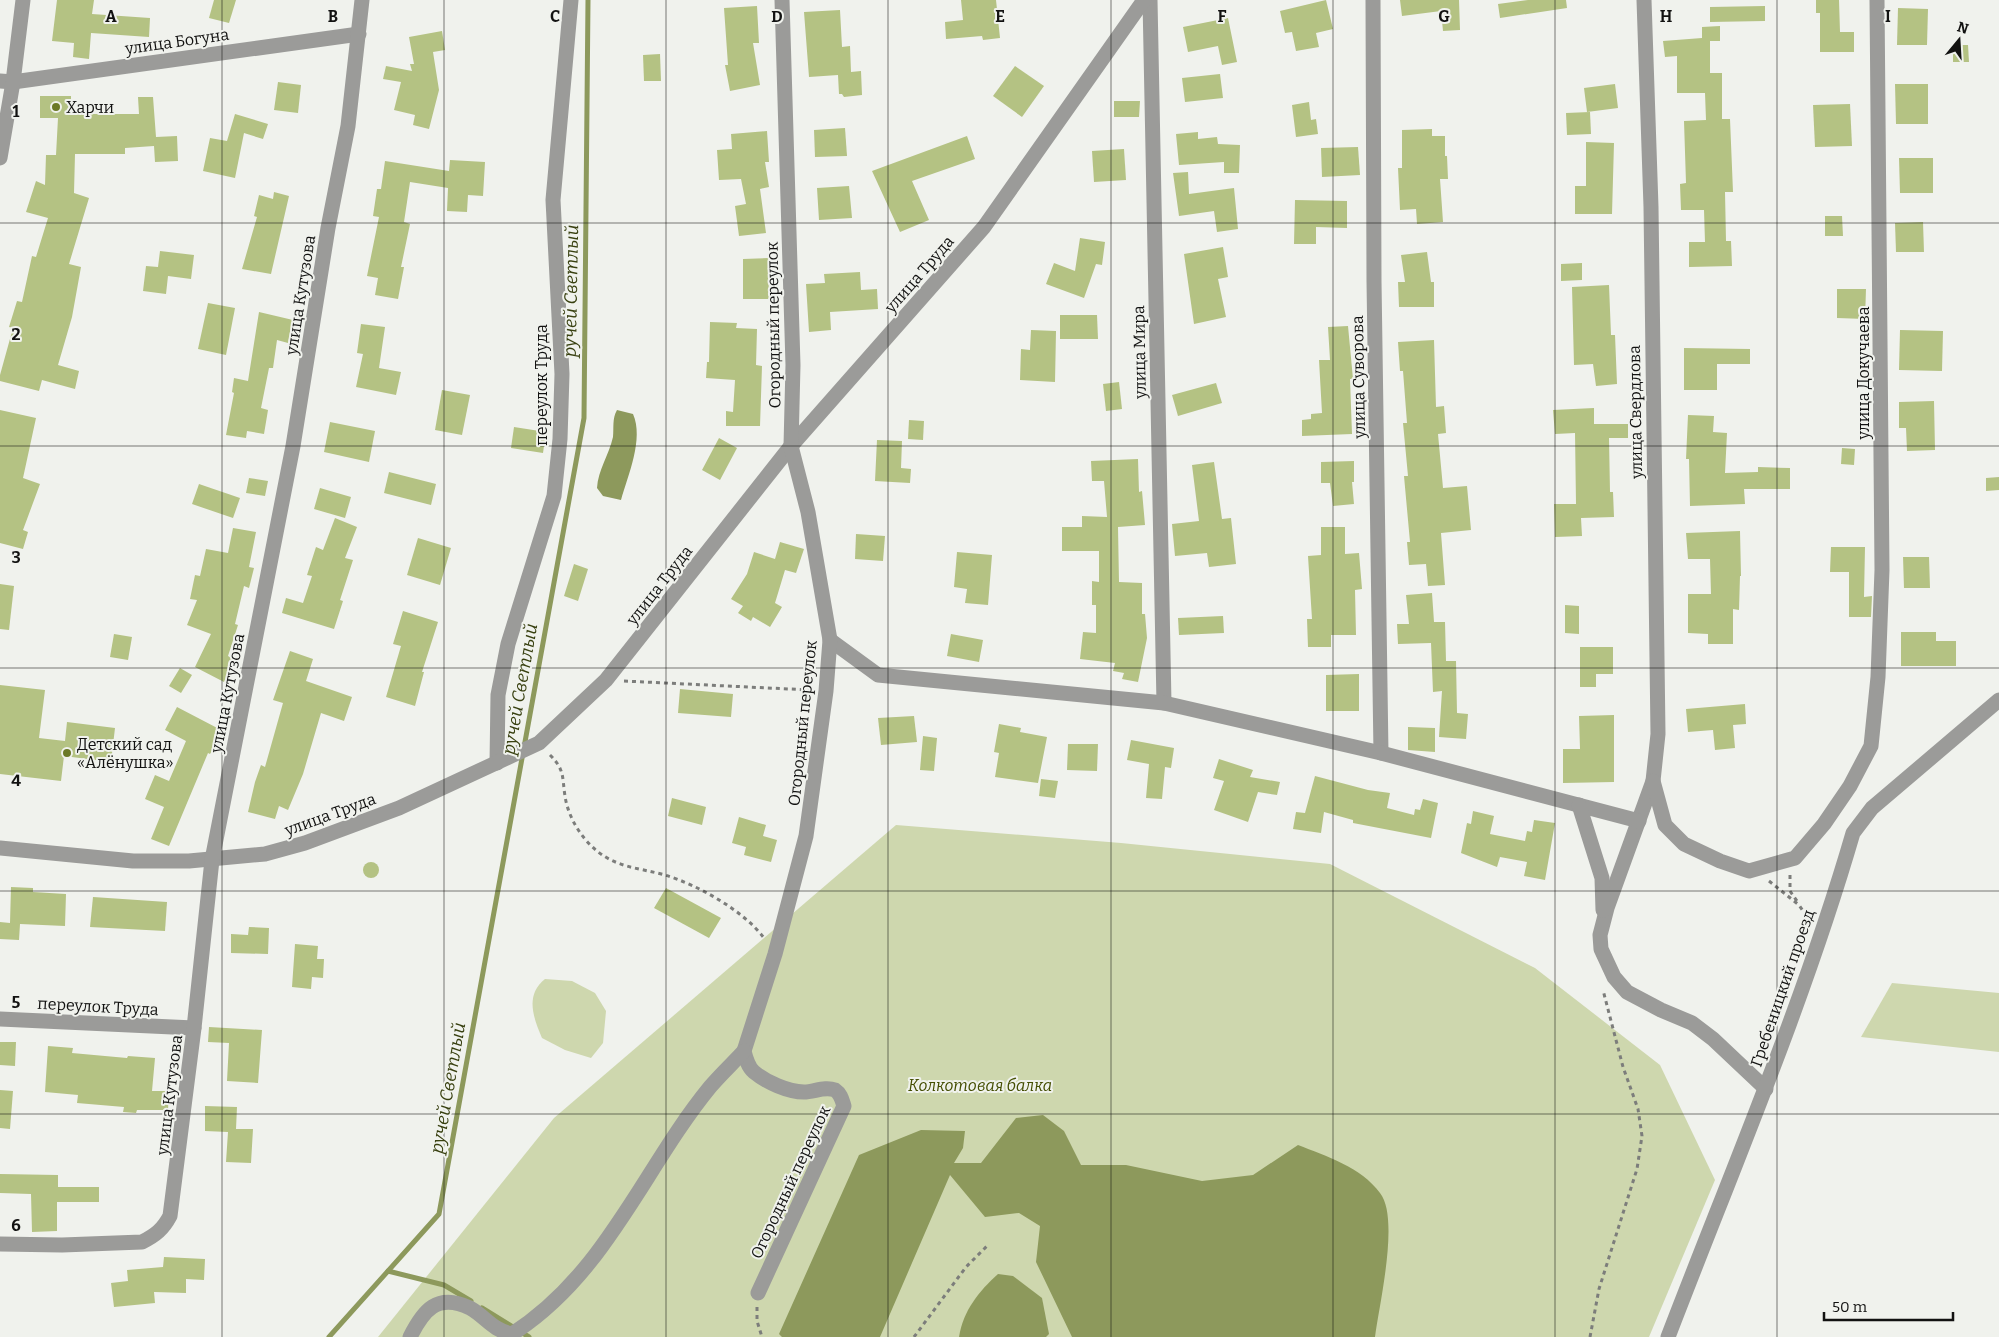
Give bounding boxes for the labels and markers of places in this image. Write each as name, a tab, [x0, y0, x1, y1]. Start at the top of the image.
place label: Харчи	[66, 98, 114, 117]
marker: Харчи	[50, 101, 62, 113]
place label: Детский сад «Алёнушка»	[77, 735, 173, 772]
marker: Детский сад «Алёнушка»	[61, 747, 73, 759]

